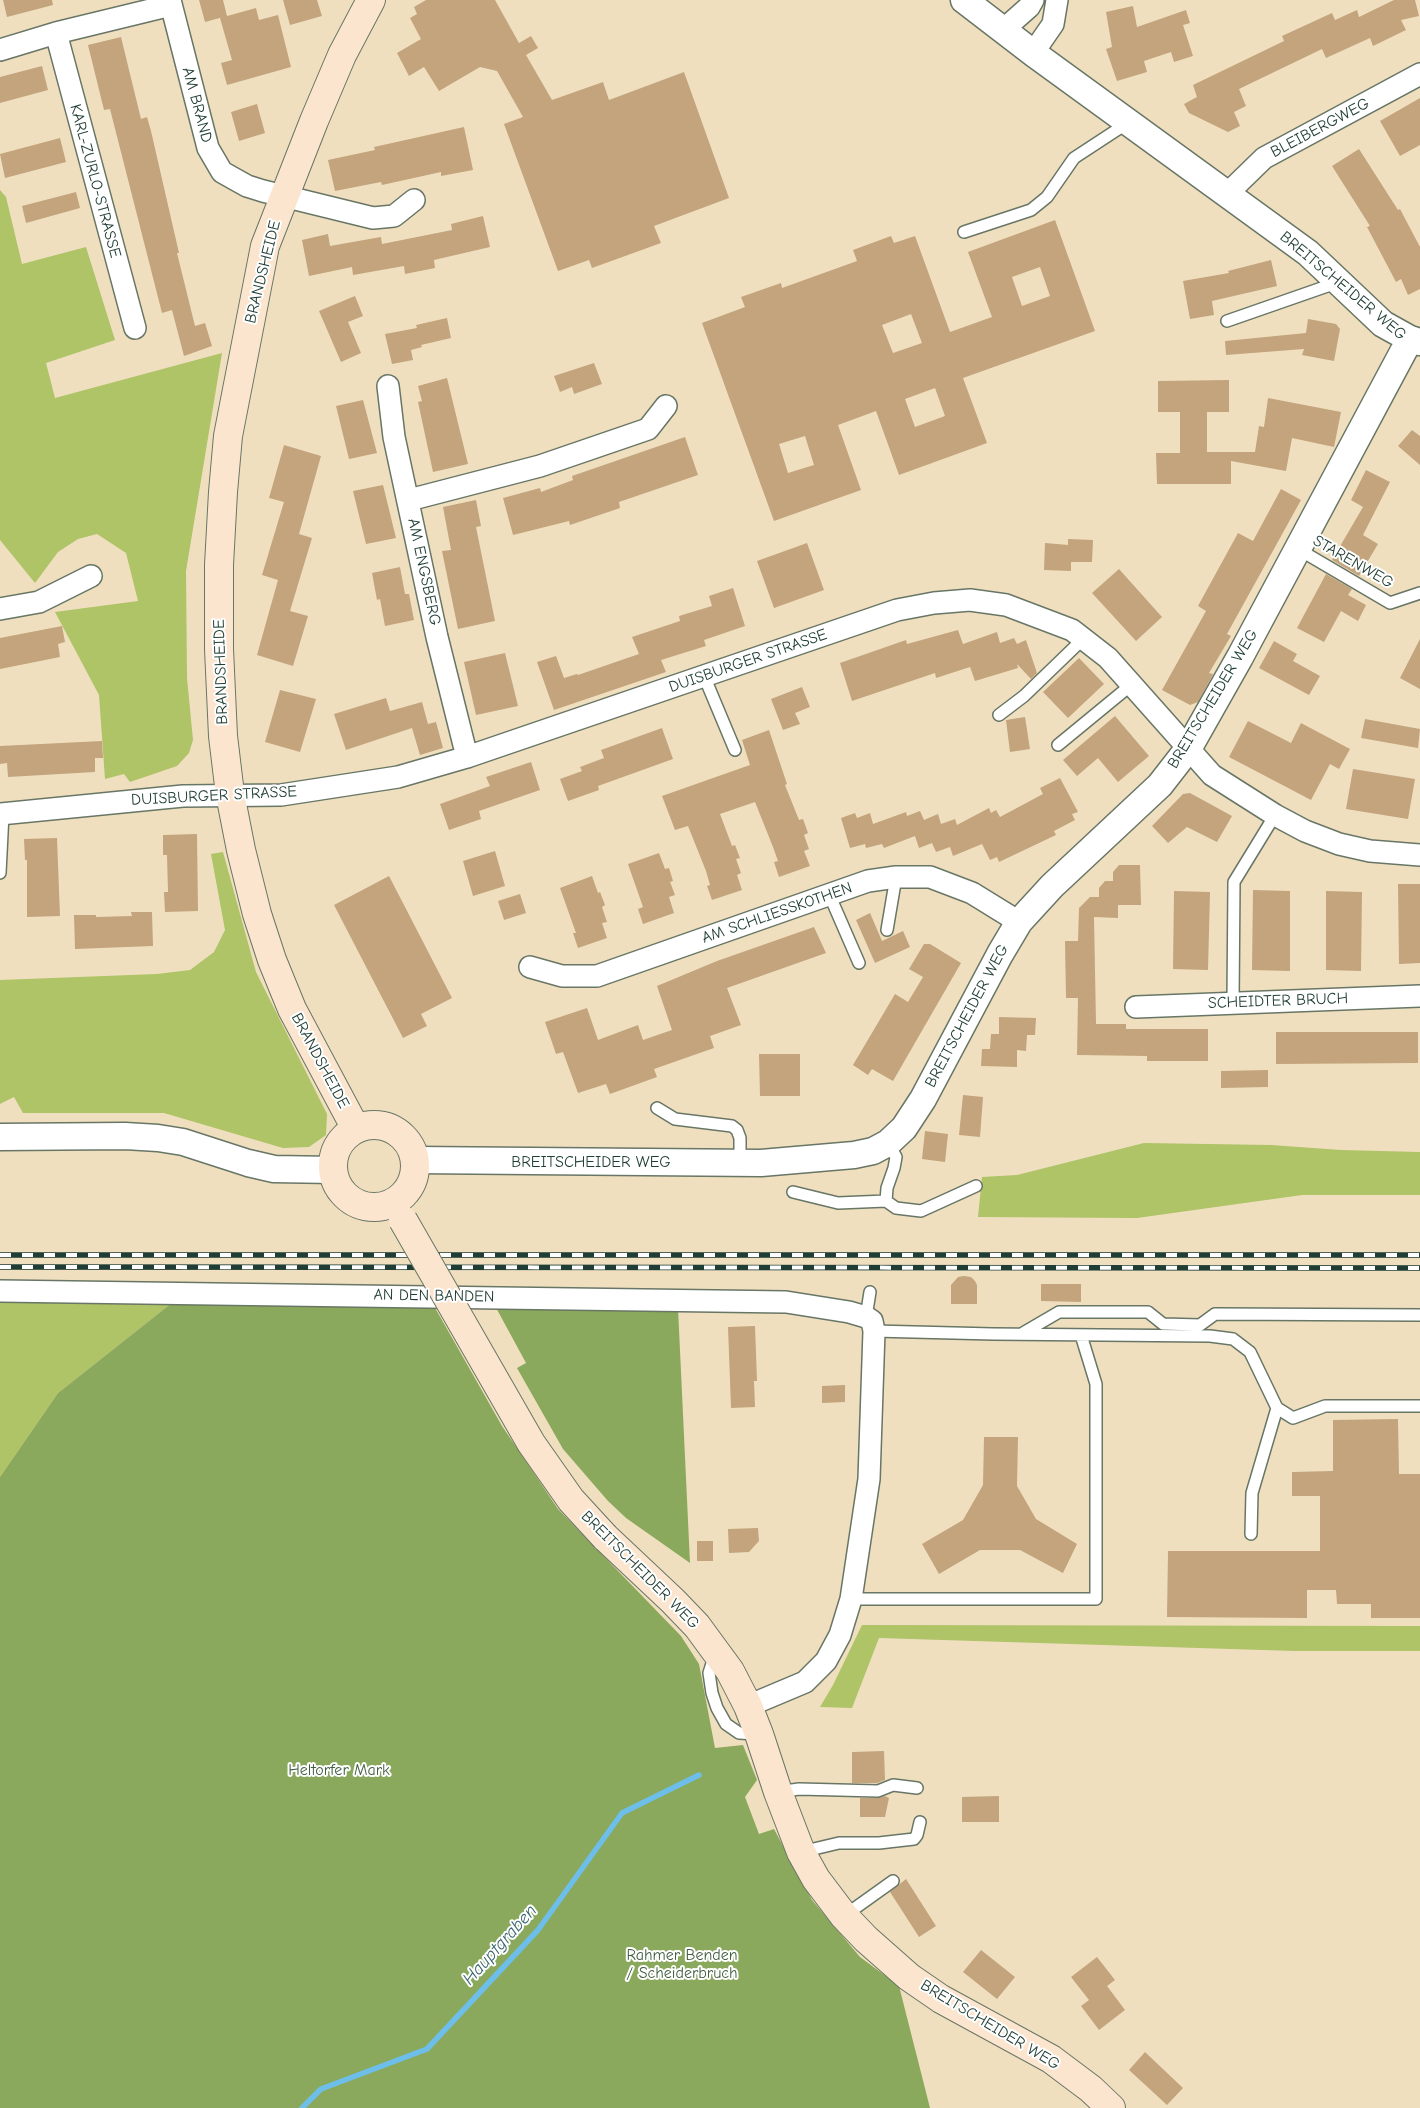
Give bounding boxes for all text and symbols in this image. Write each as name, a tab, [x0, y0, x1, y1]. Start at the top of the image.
street label: AM BRAND	[178, 65, 216, 145]
street label: BLEIBERGWEG	[1267, 94, 1373, 162]
street label: KARL-ZURLO-STRASSE	[65, 102, 125, 260]
street label: BRANDSHEIDE	[241, 219, 285, 325]
street label: BREITSCHEIDER WEG	[1276, 227, 1410, 345]
street label: AM ENGSBERG	[403, 517, 445, 627]
street label: STARENWEG	[1309, 531, 1397, 593]
street label: BRANDSHEIDE	[210, 619, 232, 725]
street label: DUISBURGER STRASSE	[666, 625, 830, 697]
street label: BREITSCHEIDER WEG	[1164, 626, 1262, 772]
street label: DUISBURGER STRASSE	[131, 782, 297, 810]
street label: AM SCHLIESSKOTHEN	[699, 878, 855, 948]
street label: BREITSCHEIDER WEG	[921, 941, 1013, 1091]
street label: SCHEIDTER BRUCH	[1208, 989, 1348, 1013]
street label: BRANDSHEIDE	[287, 1010, 353, 1112]
street label: BREITSCHEIDER WEG	[511, 1152, 671, 1172]
street label: AN DEN BANDEN	[373, 1285, 495, 1307]
street label: BREITSCHEIDER WEG	[577, 1507, 703, 1633]
park label: Heltorfer Mark	[288, 1760, 390, 1780]
water label: Hauptgraben	[458, 1900, 542, 1990]
park label: Rahmer Benden / Scheiderbruch	[626, 1945, 738, 1983]
street label: BREITSCHEIDER WEG	[917, 1976, 1063, 2074]

